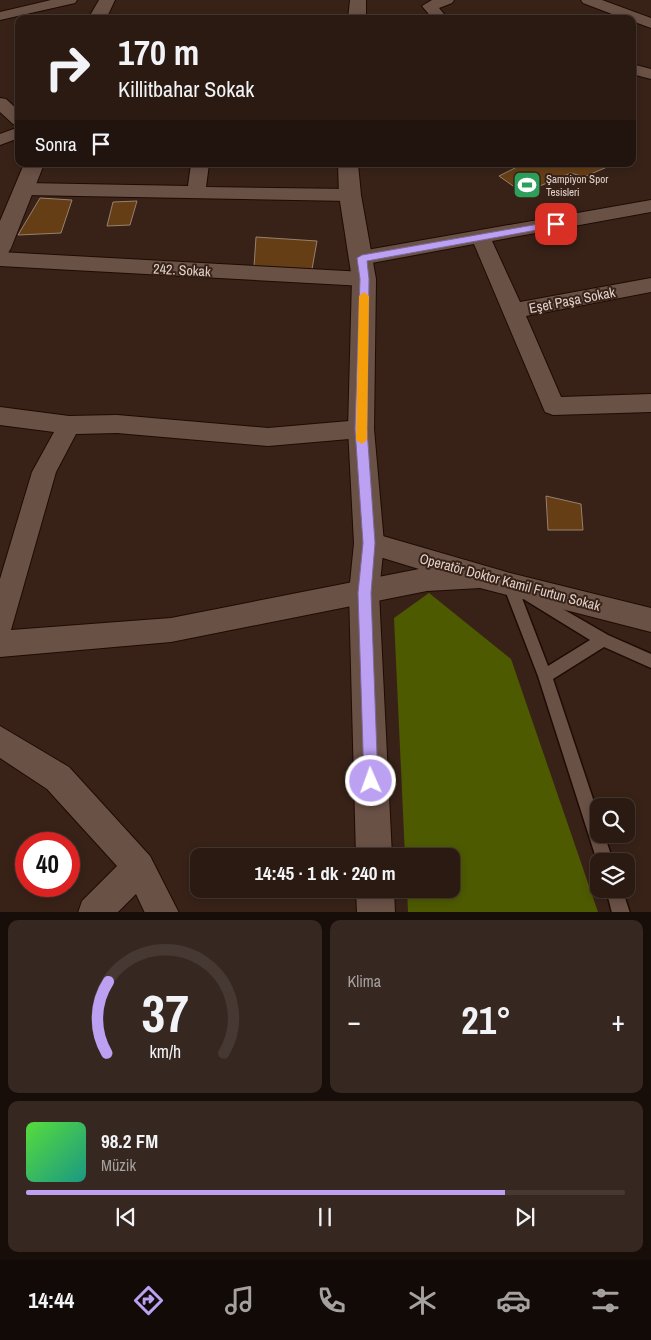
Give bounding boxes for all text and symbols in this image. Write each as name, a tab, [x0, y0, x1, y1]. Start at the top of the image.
text: 170 m	[118, 29, 199, 76]
icon: right	[35, 35, 100, 100]
text: Killitbahar Sokak	[118, 74, 254, 104]
icon: arrive	[87, 130, 115, 158]
text: Sonra	[35, 131, 77, 157]
sports icon: Şampiyon Spor Tesisleri	[512, 170, 542, 200]
place label: Şampiyon Spor Tesisleri	[546, 172, 608, 199]
pin	[535, 203, 577, 245]
icon: arrive	[542, 210, 570, 238]
street label: 242. Sokak	[153, 260, 211, 281]
street label: Eşet Paşa Sokak	[527, 283, 617, 317]
street label: Operatör Doktor Kamil Furtun Sokak	[418, 549, 603, 615]
position arrow	[344, 754, 396, 806]
map controls	[590, 798, 635, 898]
button: search	[590, 798, 635, 843]
speed limit sign: 40	[15, 832, 80, 897]
button: layers	[590, 853, 635, 898]
text: 14:45 · 1 dk · 240 m	[254, 860, 396, 886]
text: Klima	[348, 970, 381, 992]
text: 37	[141, 978, 188, 1048]
text: 21°	[461, 995, 511, 1046]
text: −	[348, 1002, 361, 1040]
text: +	[612, 1002, 625, 1040]
text: km/h	[149, 1040, 181, 1064]
text: 98.2 FM	[101, 1128, 158, 1154]
text: Müzik	[101, 1154, 136, 1176]
icon: previous	[112, 1203, 140, 1231]
icon: pause	[311, 1203, 339, 1231]
icon: next	[511, 1203, 539, 1231]
icon: directions	[131, 1283, 166, 1318]
icon: music	[222, 1283, 257, 1318]
icon: phone	[314, 1283, 349, 1318]
icon: climate	[405, 1283, 440, 1318]
icon: car	[496, 1283, 531, 1318]
icon: filters	[588, 1283, 623, 1318]
text: 14:44	[28, 1285, 74, 1315]

